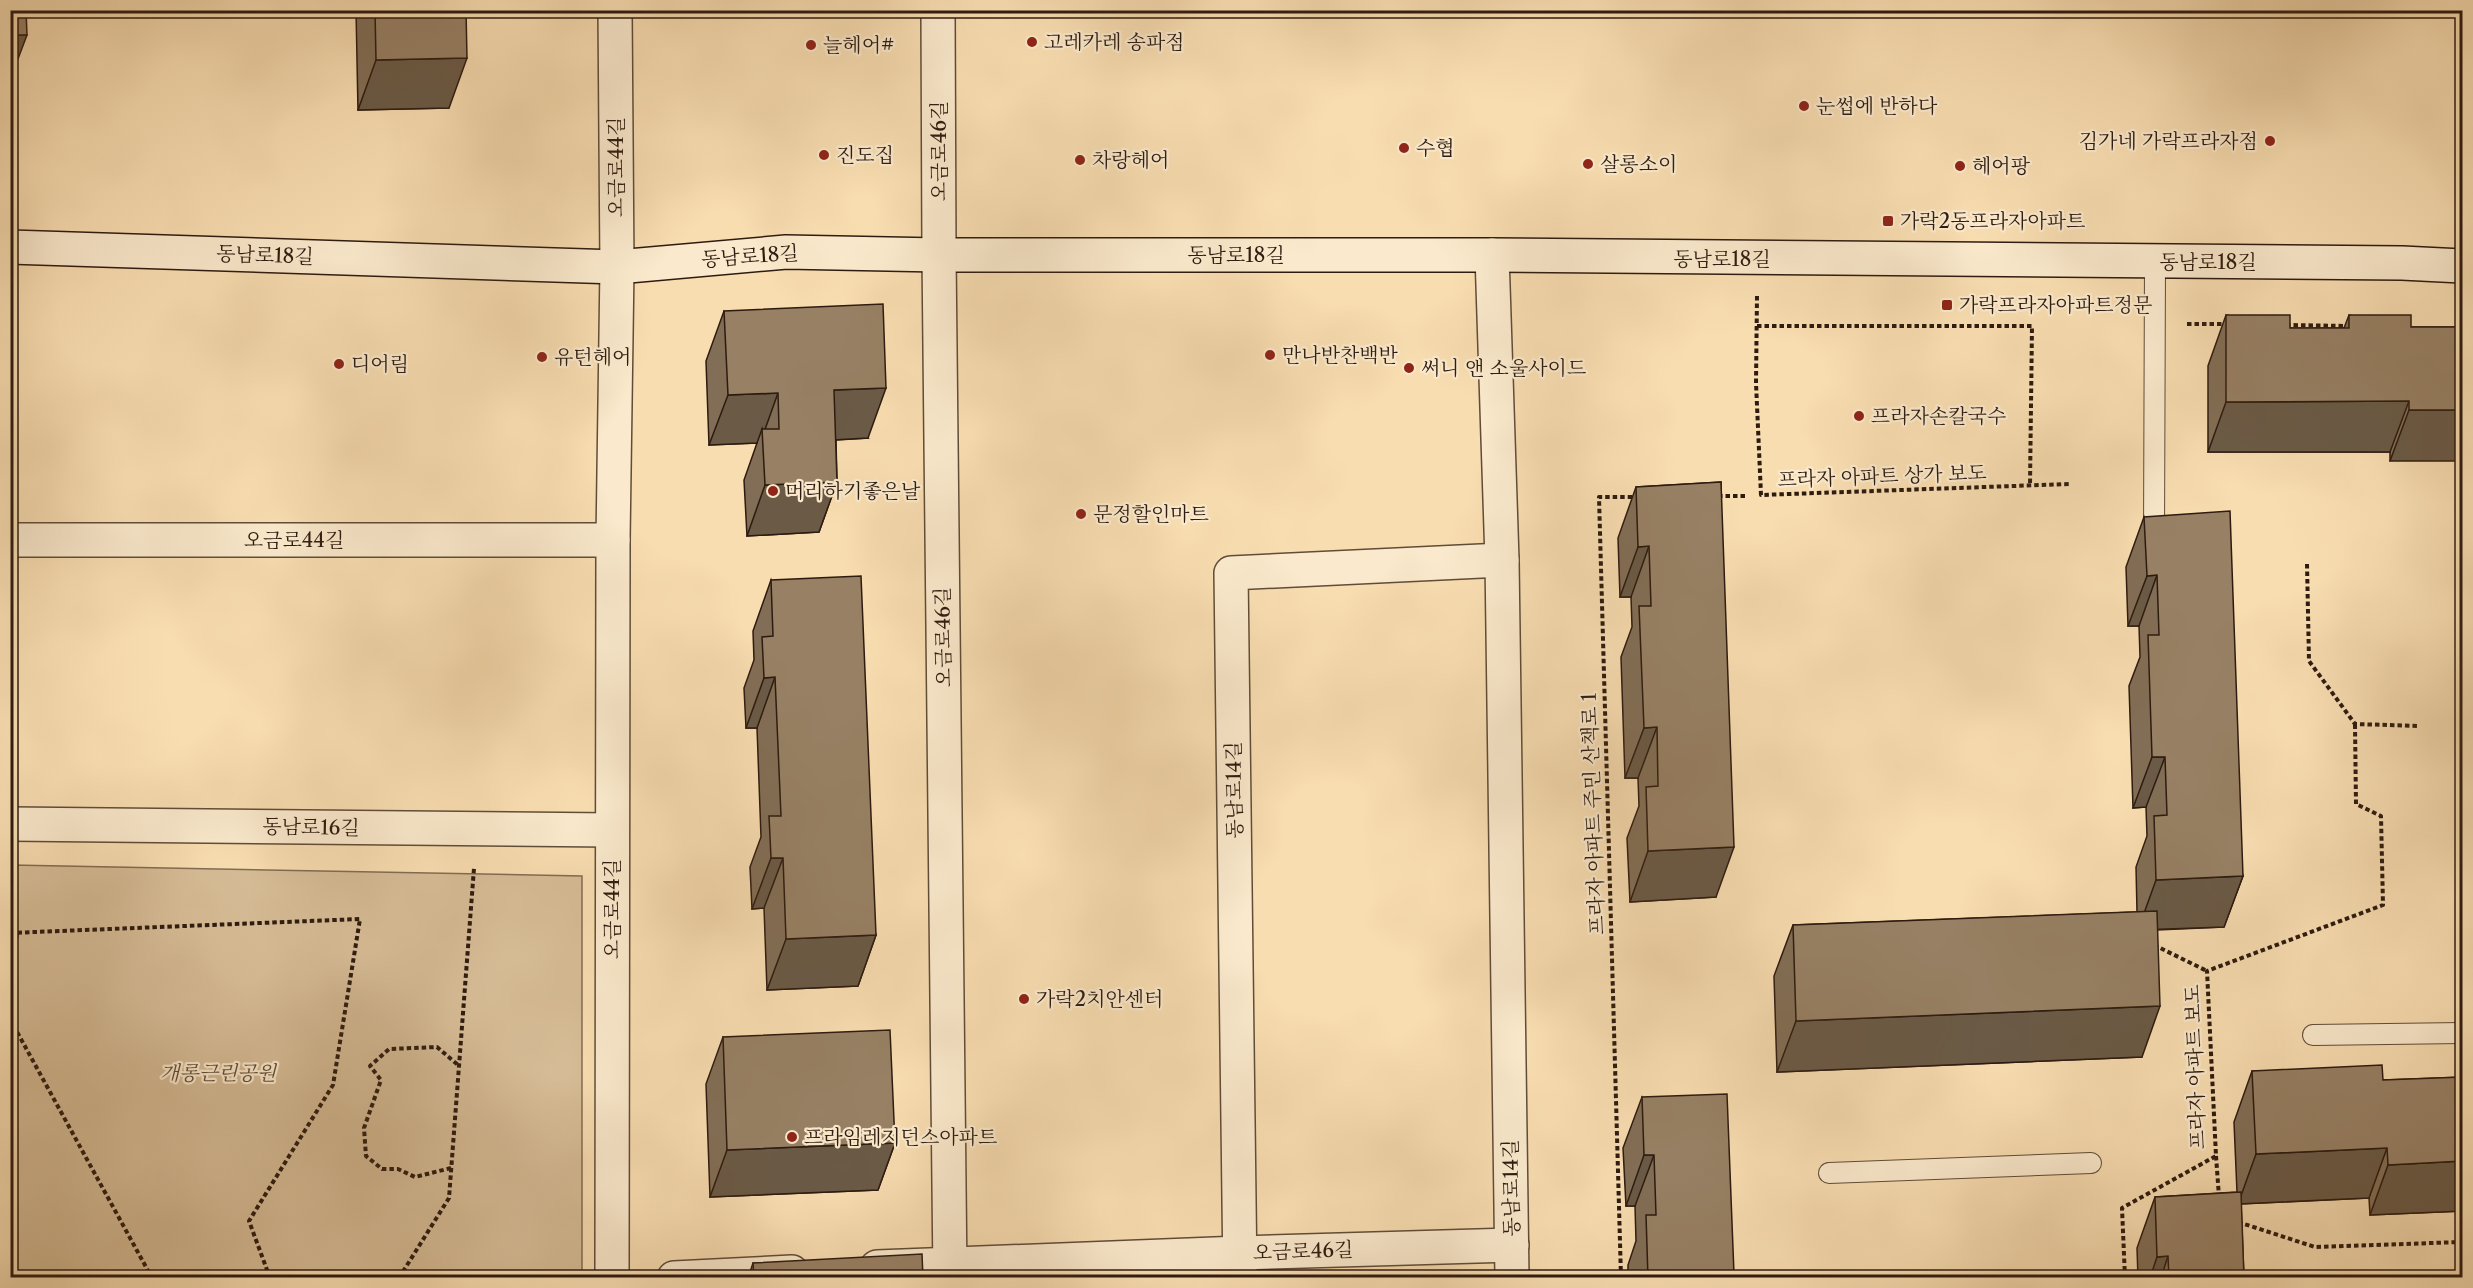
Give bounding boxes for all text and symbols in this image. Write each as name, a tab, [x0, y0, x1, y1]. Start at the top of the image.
place label: 고레카레 송파점	[1044, 30, 1185, 54]
place label: 늘헤어#	[823, 33, 894, 57]
marker: 고레카레 송파점	[1025, 35, 1039, 49]
marker: 늘헤어#	[804, 38, 818, 52]
place label: 눈썹에 반하다	[1816, 94, 1938, 118]
marker: 눈썹에 반하다	[1797, 99, 1811, 113]
street label: 오금로46길	[927, 101, 951, 201]
street label: 오금로44길	[604, 117, 628, 217]
place label: 김가네 가락프라자점	[2079, 129, 2258, 153]
marker: 김가네 가락프라자점	[2263, 134, 2277, 148]
place label: 수협	[1416, 136, 1455, 160]
marker: 수협	[1397, 141, 1411, 155]
place label: 진도집	[836, 143, 894, 167]
marker: 진도집	[817, 148, 831, 162]
place label: 차랑헤어	[1092, 148, 1169, 172]
place label: 살롱소이	[1600, 152, 1677, 176]
marker: 차랑헤어	[1073, 153, 1087, 167]
place label: 헤어팡	[1972, 154, 2031, 178]
marker: 살롱소이	[1581, 157, 1595, 171]
marker: 헤어팡	[1953, 159, 1967, 173]
place label: 가락2동프라자아파트	[1900, 209, 2085, 233]
marker: 가락2동프라자아파트	[1881, 214, 1895, 228]
street label: 동남로18길	[216, 241, 314, 269]
street label: 동남로18길	[701, 241, 799, 271]
street label: 동남로18길	[1187, 243, 1285, 267]
street label: 동남로18길	[1673, 247, 1771, 271]
street label: 동남로18길	[2159, 250, 2257, 274]
place label: 가락프라자아파트정문	[1959, 293, 2152, 317]
marker: 가락프라자아파트정문	[1940, 298, 1954, 312]
place label: 만나반찬백반	[1282, 343, 1399, 367]
place label: 유턴헤어	[554, 345, 631, 369]
marker: 만나반찬백반	[1263, 348, 1277, 362]
marker: 유턴헤어	[535, 350, 549, 364]
place label: 디어림	[351, 352, 409, 376]
place label: 써니 앤 소울사이드	[1421, 356, 1586, 380]
marker: 디어림	[332, 357, 346, 371]
marker: 써니 앤 소울사이드	[1402, 361, 1416, 375]
place label: 프라자손칼국수	[1871, 404, 2006, 428]
marker: 프라자손칼국수	[1852, 409, 1866, 423]
street label: 프라자 아파트 상가 보도	[1777, 460, 1987, 492]
place label: 머리하기좋은날	[785, 479, 921, 503]
marker: 머리하기좋은날	[766, 484, 780, 498]
place label: 문정할인마트	[1093, 502, 1209, 526]
marker: 문정할인마트	[1074, 507, 1088, 521]
street label: 오금로44길	[244, 528, 344, 552]
street label: 오금로46길	[930, 587, 956, 687]
street label: 프라자 아파트 주민 산책로 1	[1577, 692, 1609, 935]
street label: 동남로14길	[1221, 741, 1247, 839]
street label: 동남로16길	[262, 814, 360, 840]
street label: 오금로44길	[600, 859, 624, 959]
street label: 프라자 아파트 보도	[2180, 984, 2210, 1150]
place label: 가락2치안센터	[1036, 987, 1163, 1011]
marker: 가락2치안센터	[1017, 992, 1031, 1006]
park label: 개롱근린공원	[160, 1061, 278, 1085]
place label: 프라임레지던스아파트	[804, 1125, 997, 1149]
marker: 프라임레지던스아파트	[785, 1130, 799, 1144]
street label: 동남로14길	[1498, 1139, 1524, 1237]
street label: 오금로46길	[1252, 1237, 1354, 1265]

